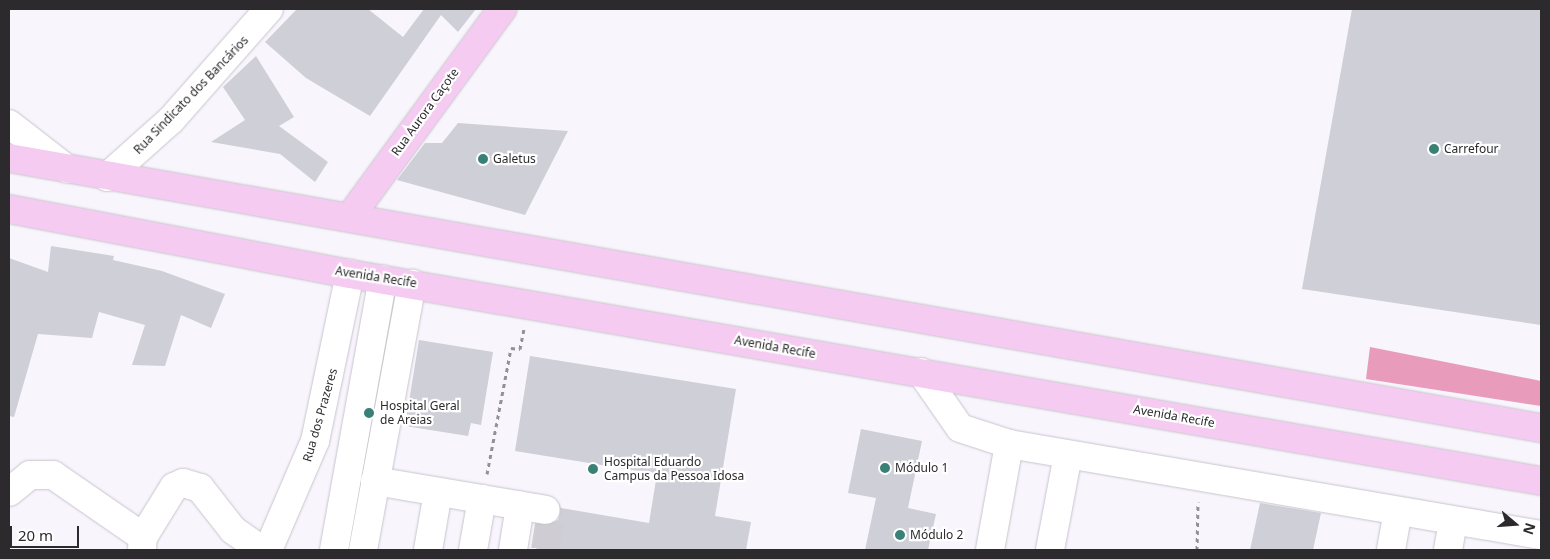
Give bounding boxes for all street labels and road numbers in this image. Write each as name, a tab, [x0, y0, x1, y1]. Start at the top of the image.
street label: Rua Sindicato dos Bancários	[131, 33, 251, 157]
street label: Rua Aurora Caçote	[388, 65, 462, 159]
street label: Avenida Recife	[334, 263, 418, 291]
street label: Avenida Recife	[733, 333, 817, 361]
street label: Rua dos Prazeres	[300, 367, 340, 463]
street label: Avenida Recife	[1132, 402, 1216, 430]

